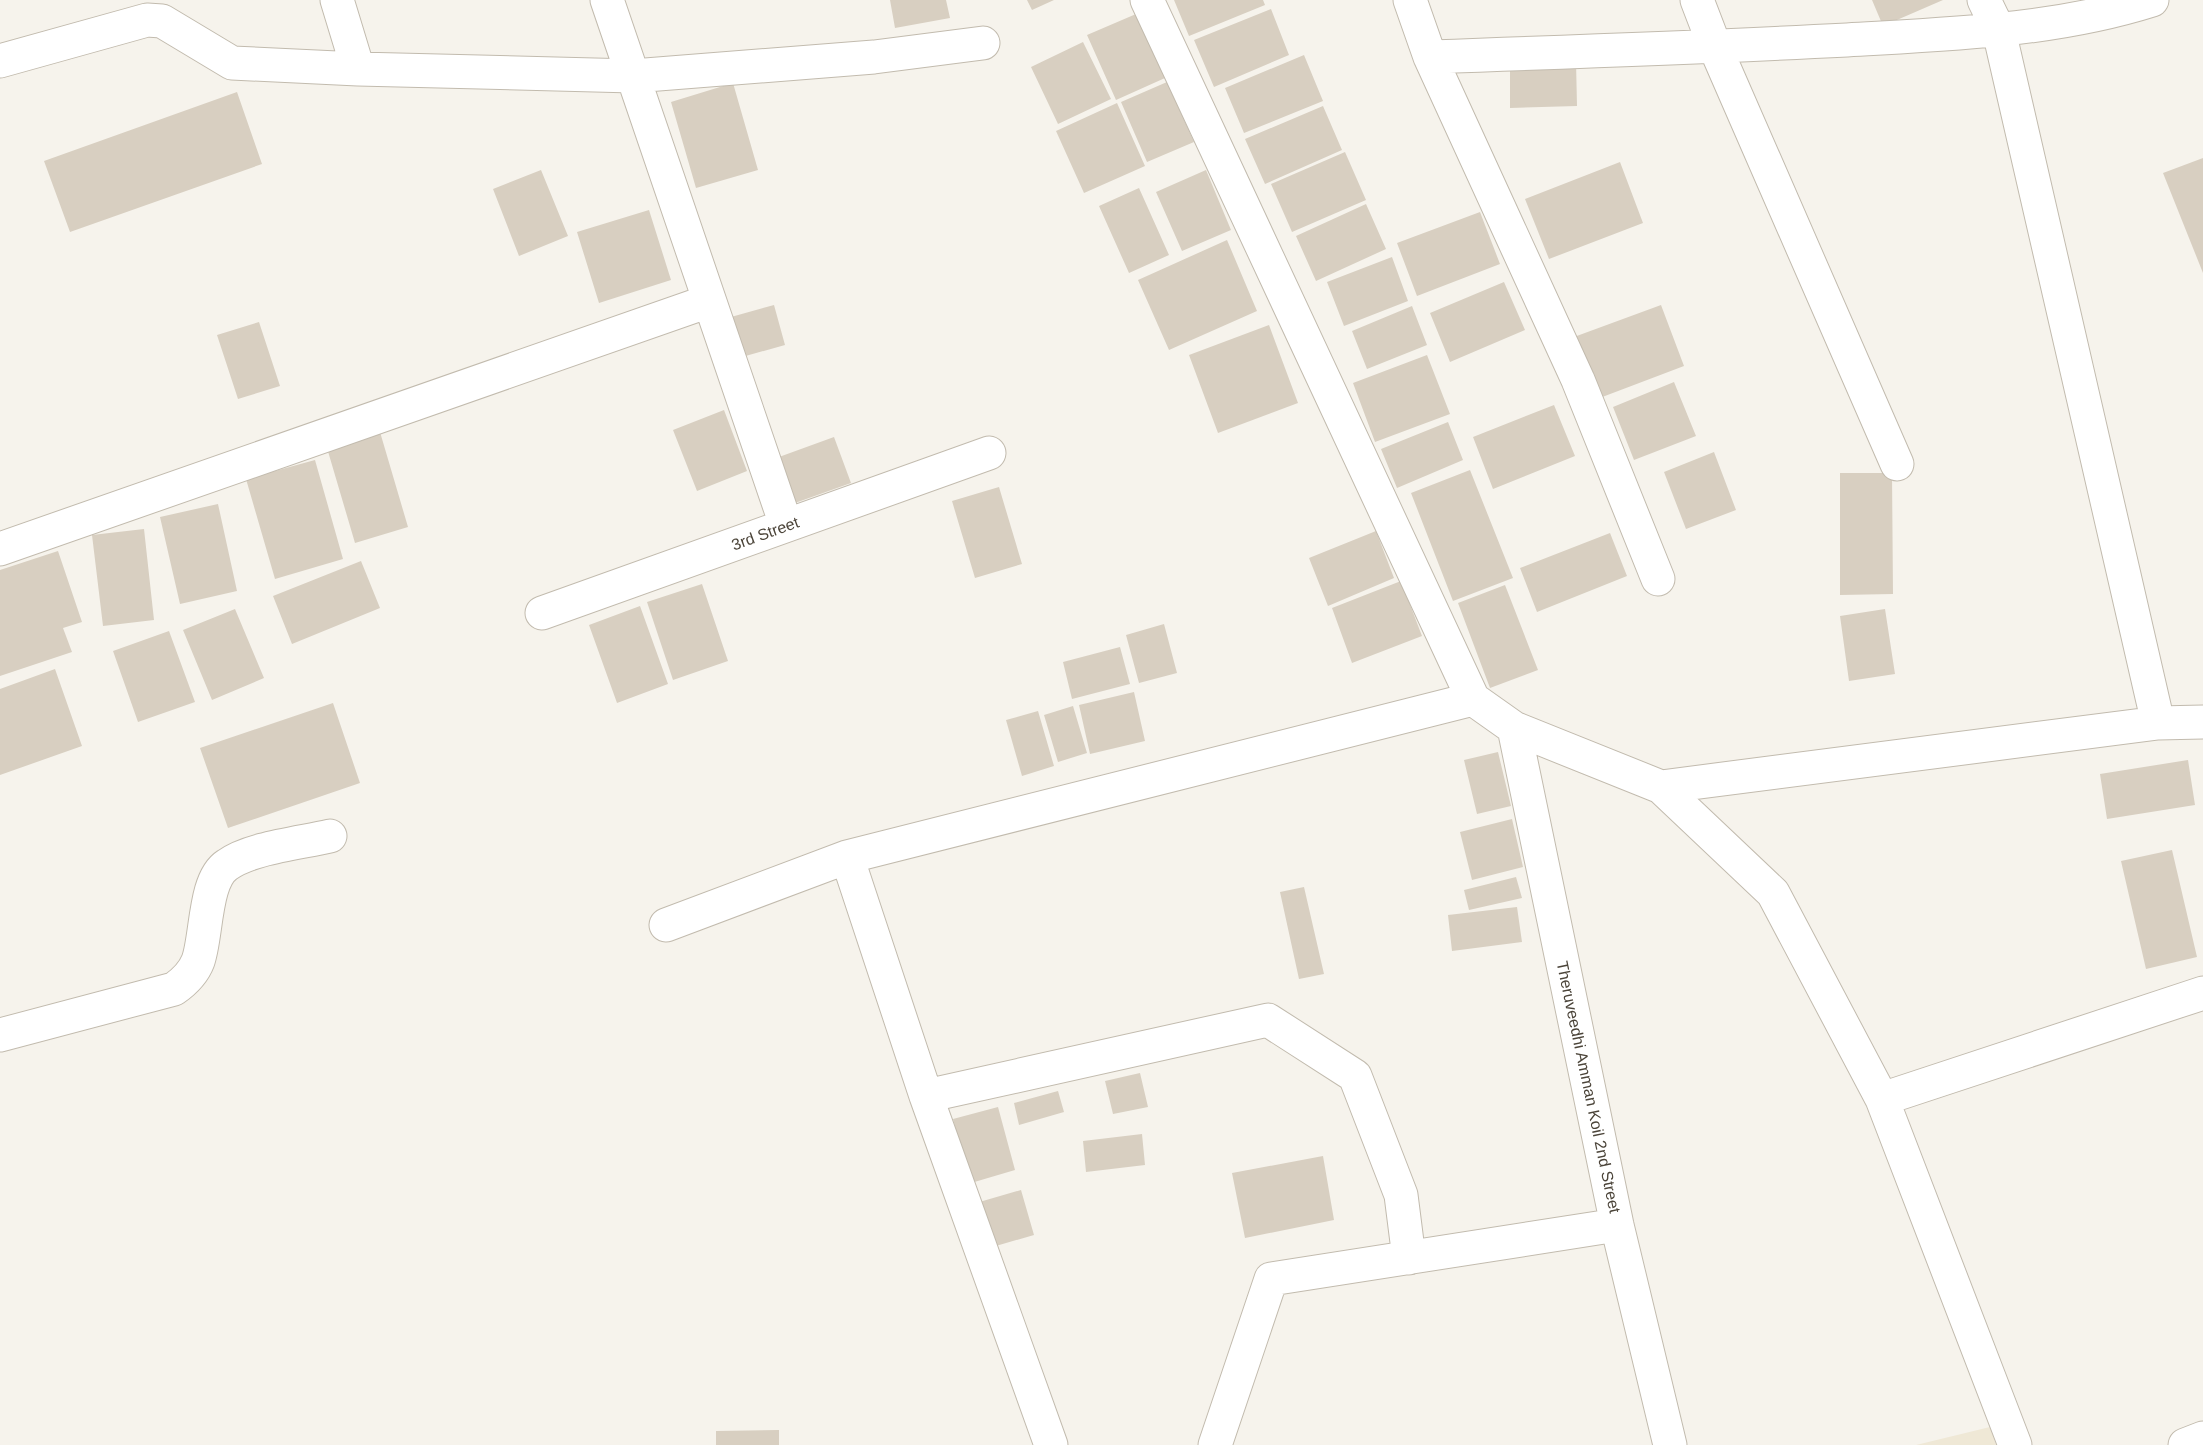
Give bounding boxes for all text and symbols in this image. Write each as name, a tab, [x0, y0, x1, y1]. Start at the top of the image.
street label: 3rd Street	[729, 513, 802, 553]
street label: Theruveedhi Amman Koil 2nd Street	[1553, 960, 1624, 1215]

